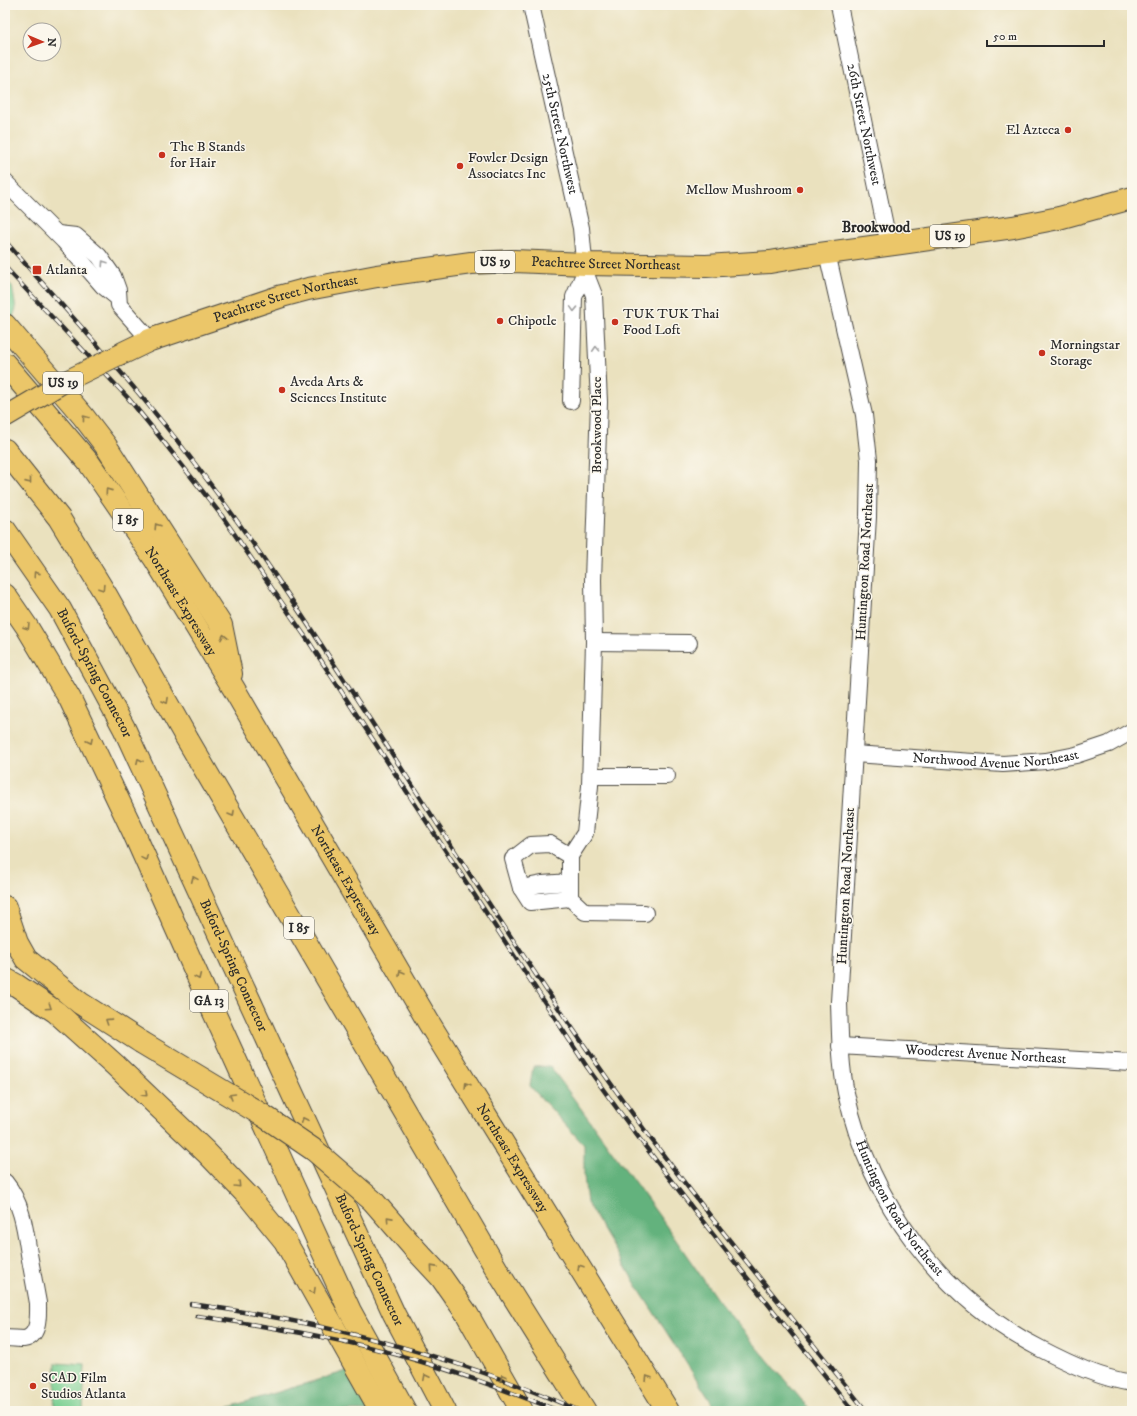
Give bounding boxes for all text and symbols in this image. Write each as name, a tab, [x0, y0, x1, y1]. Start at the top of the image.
north arrow	[22, 22, 62, 62]
scale bar	[987, 22, 1104, 48]
text: 50 m	[993, 29, 1017, 44]
text: N	[44, 38, 58, 47]
street label: 26th Street Northwest	[842, 62, 885, 187]
street label: 25th Street Northwest	[538, 72, 582, 197]
place label: El Azteca	[1006, 121, 1060, 139]
marker: El Azteca	[1063, 125, 1073, 135]
place label: The B Stands for Hair	[170, 138, 246, 172]
place label: Fowler Design Associates Inc	[468, 149, 549, 183]
marker: The B Stands for Hair	[157, 150, 167, 160]
marker: Fowler Design Associates Inc	[455, 161, 465, 171]
place label: Mellow Mushroom	[686, 181, 792, 199]
marker: Mellow Mushroom	[795, 185, 805, 195]
district label: Brookwood	[842, 218, 911, 237]
road number: US 19	[930, 225, 970, 247]
road number: US 19	[475, 251, 515, 273]
street label: Peachtree Street Northeast	[531, 253, 681, 275]
one-way arrow	[101, 260, 109, 267]
place label: Atlanta	[46, 261, 87, 279]
marker: Atlanta	[31, 264, 43, 276]
street label: Peachtree Street Northeast	[211, 271, 360, 327]
place label: TUK TUK Thai Food Loft	[623, 305, 719, 339]
one-way arrow	[570, 306, 578, 312]
place label: Chipotle	[508, 312, 557, 330]
marker: Chipotle	[495, 316, 505, 326]
marker: TUK TUK Thai Food Loft	[610, 317, 620, 327]
place label: Morningstar Storage	[1050, 336, 1121, 370]
one-way arrow	[592, 346, 601, 352]
marker: Morningstar Storage	[1037, 348, 1047, 358]
road number: US 19	[43, 372, 83, 394]
place label: Aveda Arts & Sciences Institute	[290, 373, 387, 407]
street label: Brookwood Place	[588, 376, 606, 474]
marker: Aveda Arts & Sciences Institute	[277, 385, 287, 395]
one-way arrow	[82, 416, 89, 423]
one-way arrow	[25, 476, 32, 483]
street label: Huntington Road Northeast	[852, 483, 878, 641]
one-way arrow	[106, 488, 113, 495]
road number: I 85	[113, 509, 143, 531]
one-way arrow	[155, 523, 162, 530]
street label: Northeast Expressway	[140, 543, 221, 660]
one-way arrow	[33, 571, 41, 578]
one-way arrow	[98, 584, 105, 591]
street label: Buford-Spring Connector	[52, 605, 137, 741]
one-way arrow	[22, 623, 29, 630]
one-way arrow	[220, 634, 229, 640]
one-way arrow	[162, 697, 169, 704]
one-way arrow	[85, 736, 93, 744]
street label: Northwood Avenue Northeast	[912, 746, 1082, 773]
one-way arrow	[136, 758, 144, 765]
street label: Huntington Road Northeast	[833, 807, 859, 965]
one-way arrow	[227, 810, 234, 817]
street label: Northeast Expressway	[307, 822, 385, 939]
one-way arrow	[140, 854, 148, 862]
one-way arrow	[191, 876, 199, 883]
street label: Buford-Spring Connector	[195, 896, 272, 1035]
road number: I 85	[284, 917, 314, 939]
one-way arrow	[398, 970, 405, 977]
one-way arrow	[193, 973, 201, 981]
road number: GA 13	[190, 990, 228, 1012]
one-way arrow	[44, 1002, 51, 1009]
one-way arrow	[105, 1018, 112, 1025]
street label: Woodcrest Avenue Northeast	[904, 1041, 1067, 1068]
one-way arrow	[465, 1082, 472, 1089]
one-way arrow	[140, 1089, 148, 1097]
one-way arrow	[229, 1094, 236, 1101]
street label: Northeast Expressway	[472, 1100, 553, 1216]
one-way arrow	[301, 1117, 309, 1125]
street label: Huntington Road Northeast	[851, 1138, 948, 1281]
one-way arrow	[233, 1180, 240, 1188]
street label: Buford-Spring Connector	[331, 1191, 408, 1330]
one-way arrow	[386, 1216, 393, 1224]
one-way arrow	[577, 1264, 584, 1271]
one-way arrow	[430, 1265, 437, 1273]
one-way arrow	[308, 1287, 315, 1294]
place label: SCAD Film Studios Atlanta	[41, 1369, 126, 1403]
one-way arrow	[423, 1374, 431, 1381]
one-way arrow	[500, 1374, 507, 1381]
one-way arrow	[645, 1375, 652, 1382]
marker: SCAD Film Studios Atlanta	[28, 1381, 38, 1391]

